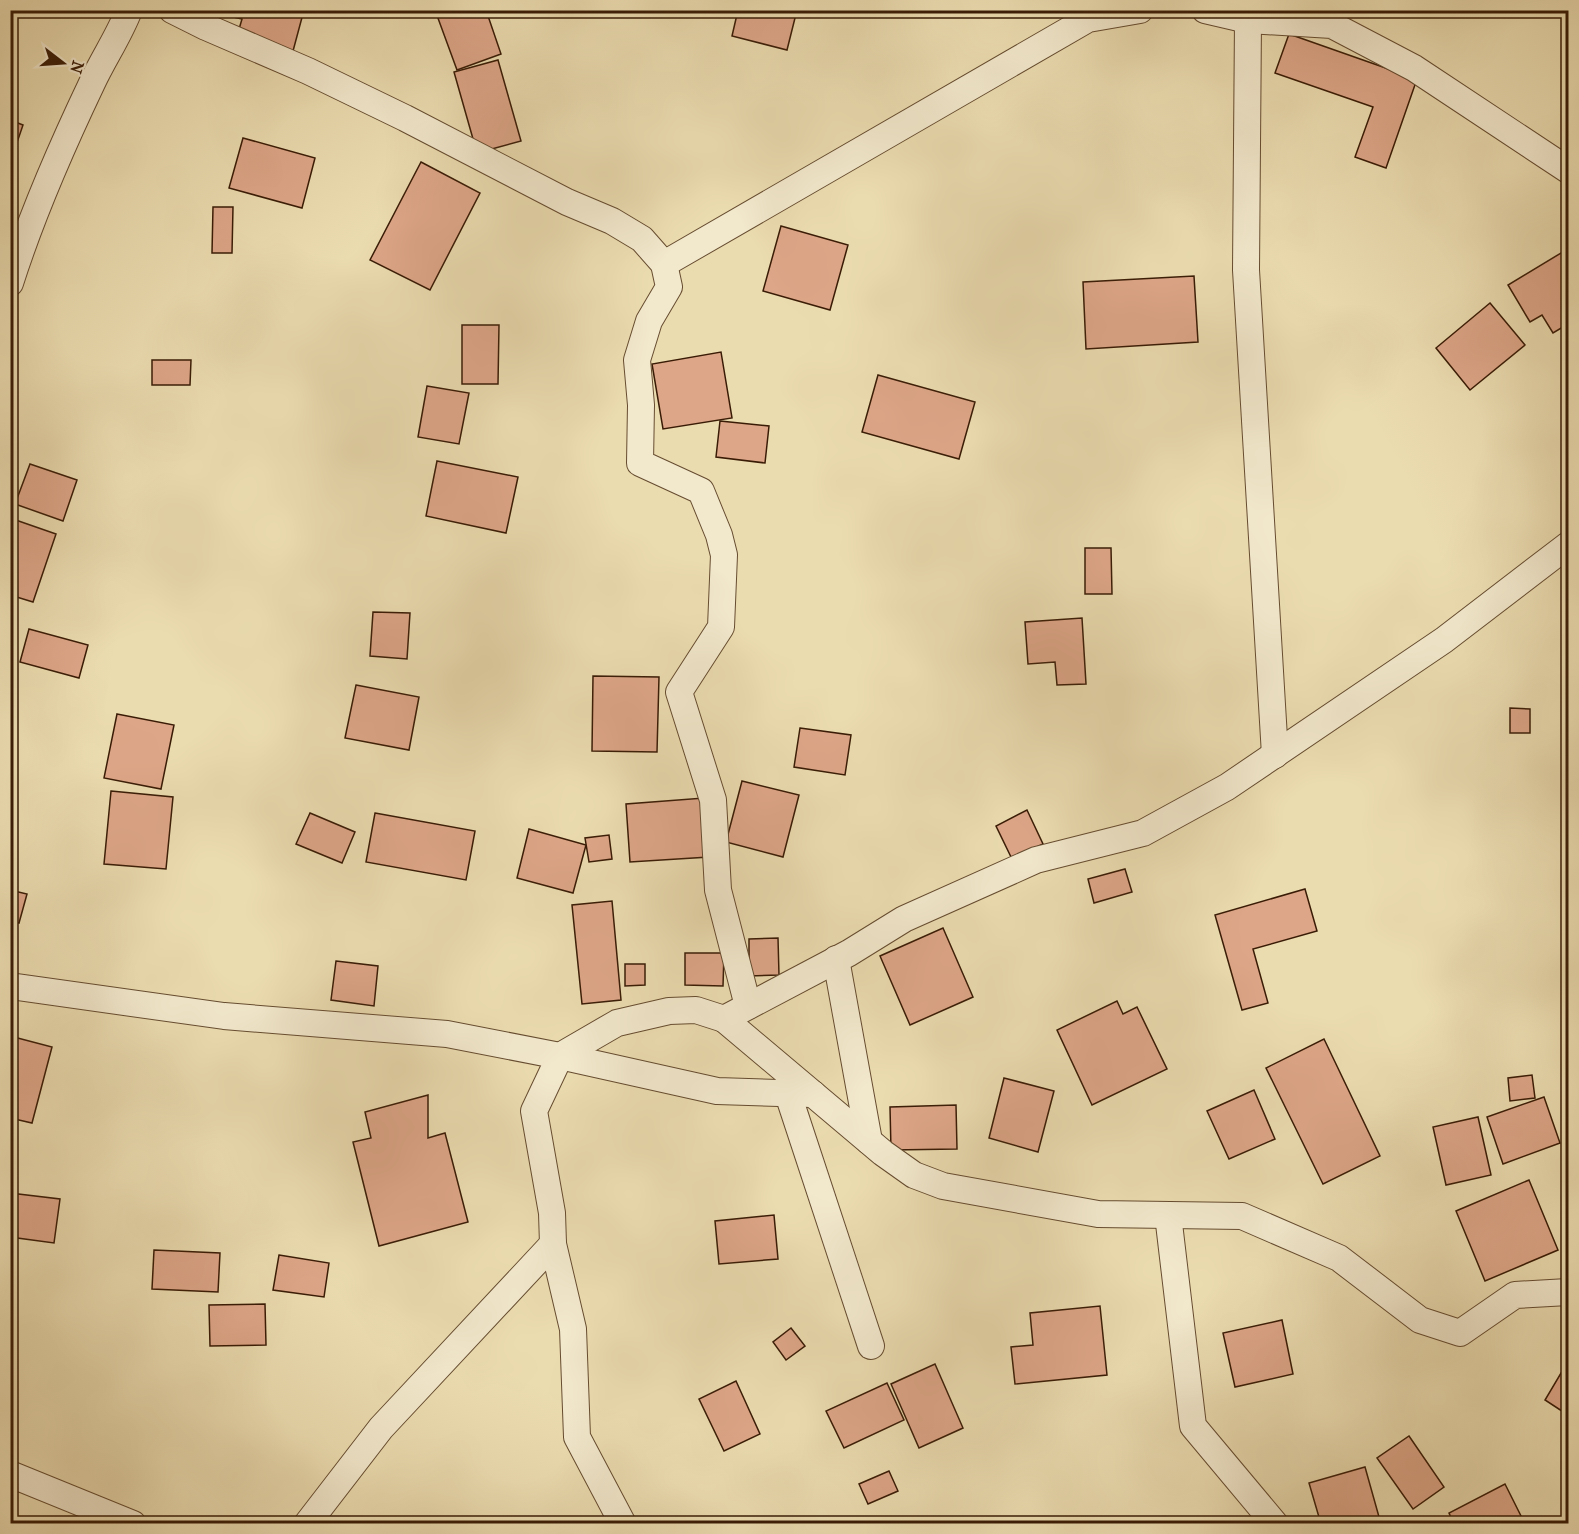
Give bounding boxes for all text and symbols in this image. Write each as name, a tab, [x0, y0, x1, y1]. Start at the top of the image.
north arrow	[33, 33, 93, 93]
text: N	[66, 59, 88, 77]

